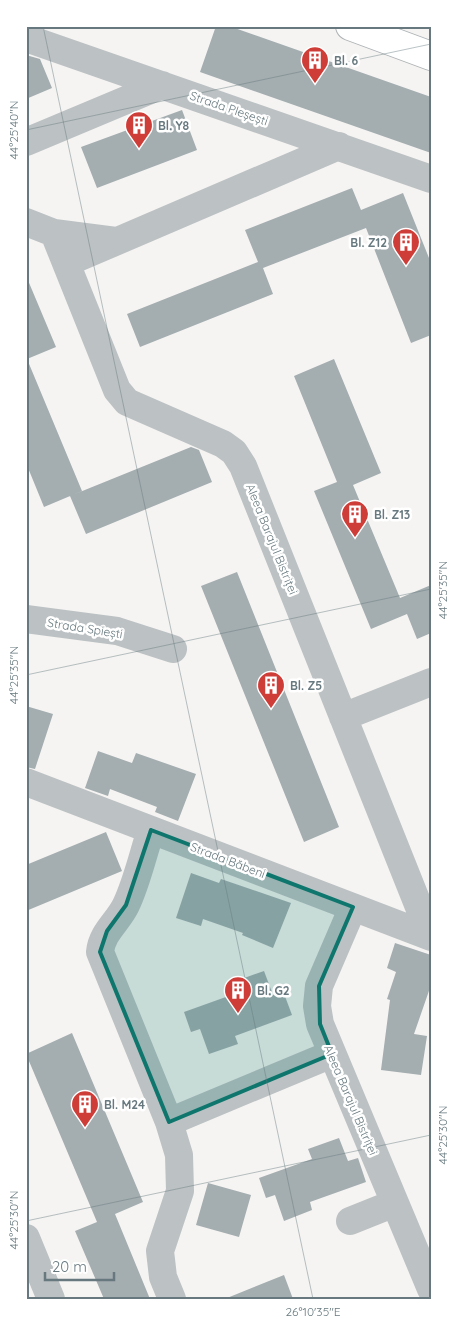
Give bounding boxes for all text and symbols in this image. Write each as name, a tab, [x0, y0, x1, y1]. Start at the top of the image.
building icon: Bl. 6	[300, 45, 330, 84]
place label: Bl. 6	[334, 53, 358, 68]
street label: Strada Pleșești	[188, 88, 270, 128]
text: 44°25'40"N	[6, 101, 21, 159]
building icon: Bl. Y8	[124, 110, 154, 149]
place label: Bl. Y8	[158, 118, 190, 133]
building icon: Bl. Z12	[391, 227, 421, 266]
place label: Bl. Z12	[350, 235, 387, 250]
street label: Aleea Barajul Bistriței	[243, 481, 301, 597]
building icon: Bl. Z13	[340, 499, 370, 538]
place label: Bl. Z13	[374, 507, 410, 522]
text: 44°25'35"N	[435, 561, 450, 619]
street label: Strada Spiești	[46, 615, 124, 641]
text: 44°25'35"N	[6, 646, 21, 704]
building icon: Bl. Z5	[256, 670, 286, 709]
place label: Bl. Z5	[290, 678, 322, 693]
street label: Strada Băbeni	[188, 839, 268, 881]
building icon: Bl. G2	[223, 975, 253, 1014]
place label: Bl. G2	[257, 983, 290, 998]
street label: Aleea Barajul Bistriței	[321, 1043, 381, 1157]
building icon: Bl. M24	[70, 1089, 100, 1128]
place label: Bl. M24	[104, 1097, 145, 1112]
text: 44°25'30"N	[435, 1106, 450, 1164]
text: 44°25'30"N	[6, 1191, 21, 1249]
scale bar	[45, 1250, 114, 1282]
text: 20 m	[52, 1257, 87, 1276]
text: 26°10'35"E	[285, 1304, 341, 1319]

